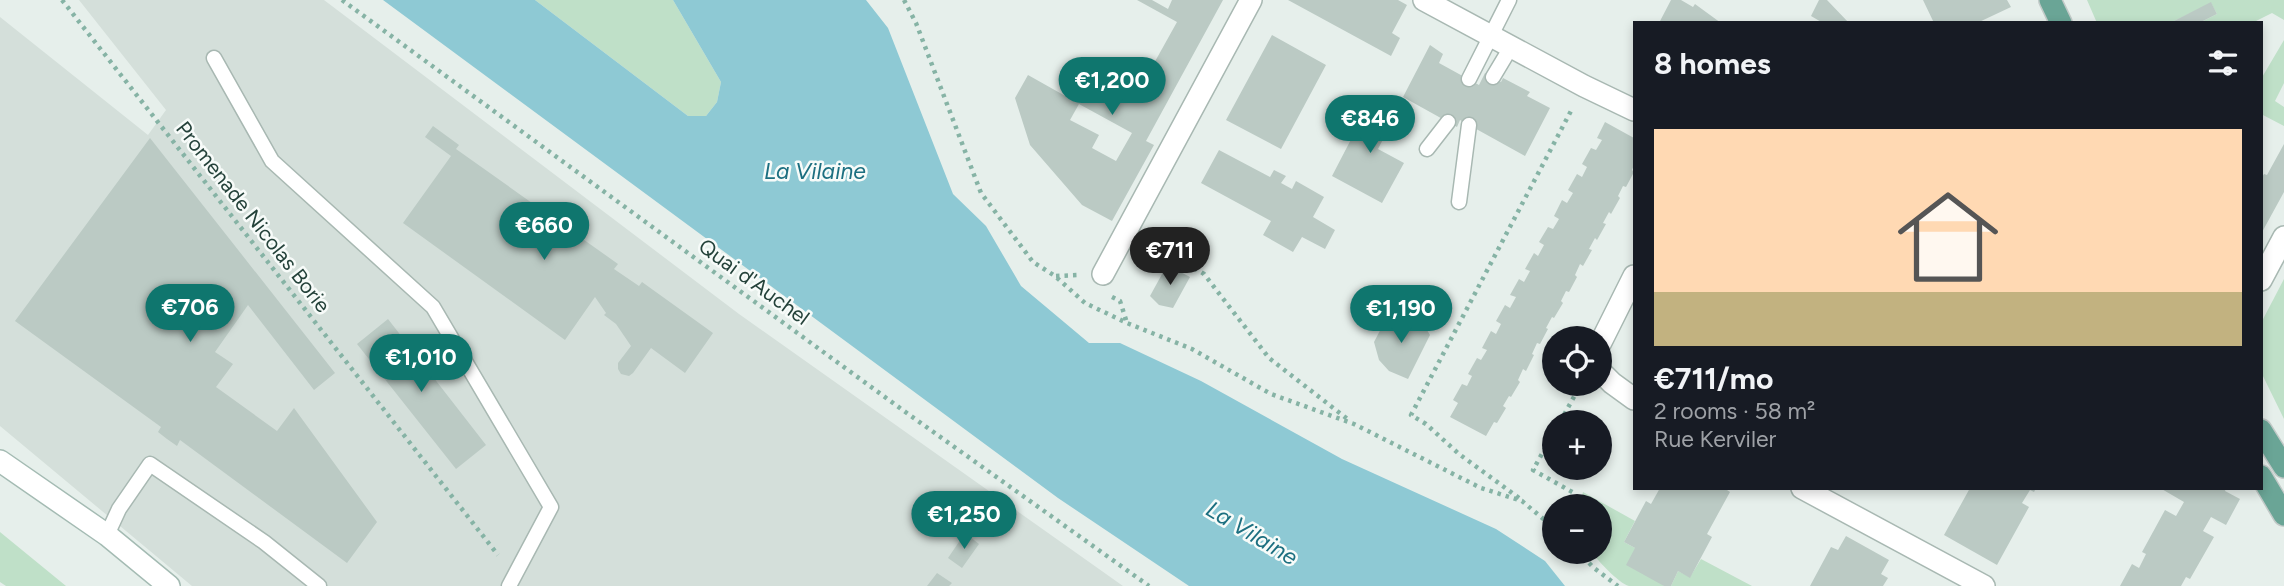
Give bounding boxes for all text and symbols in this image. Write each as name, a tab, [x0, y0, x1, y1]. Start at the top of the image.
icon: filters	[2204, 44, 2242, 82]
text: 8 homes	[1654, 45, 1771, 82]
pin: €1,200	[1055, 58, 1169, 117]
text: €1,200	[1075, 66, 1149, 94]
pin: €846	[1329, 96, 1411, 155]
text: €846	[1341, 104, 1399, 132]
street label: Promenade Nicolas Borie	[171, 116, 336, 317]
water label: La Vilaine	[764, 157, 866, 185]
icon: home	[1885, 174, 2011, 300]
pin: €660	[503, 202, 585, 262]
text: €660	[515, 211, 573, 239]
pin: €711	[1129, 228, 1211, 287]
street label: Quai d'Auchel	[694, 233, 814, 330]
text: €711	[1146, 236, 1194, 264]
pin: €706	[149, 284, 231, 344]
pin: €1,190	[1344, 286, 1458, 345]
text: €706	[161, 293, 219, 321]
text: €1,190	[1366, 294, 1436, 322]
map controls	[1542, 326, 1612, 564]
button: locate	[1542, 326, 1612, 396]
pin: €1,010	[364, 334, 478, 394]
text: €1,010	[385, 343, 457, 371]
text: €711/mo	[1654, 360, 1773, 397]
text: 2 rooms · 58 m²	[1654, 397, 1815, 425]
button: +	[1542, 410, 1612, 480]
text: Rue Kerviler	[1654, 425, 1776, 453]
pin: €1,250	[907, 491, 1021, 551]
button: −	[1542, 494, 1612, 564]
water label: La Vilaine	[1201, 495, 1303, 571]
text: €1,250	[927, 500, 1001, 528]

